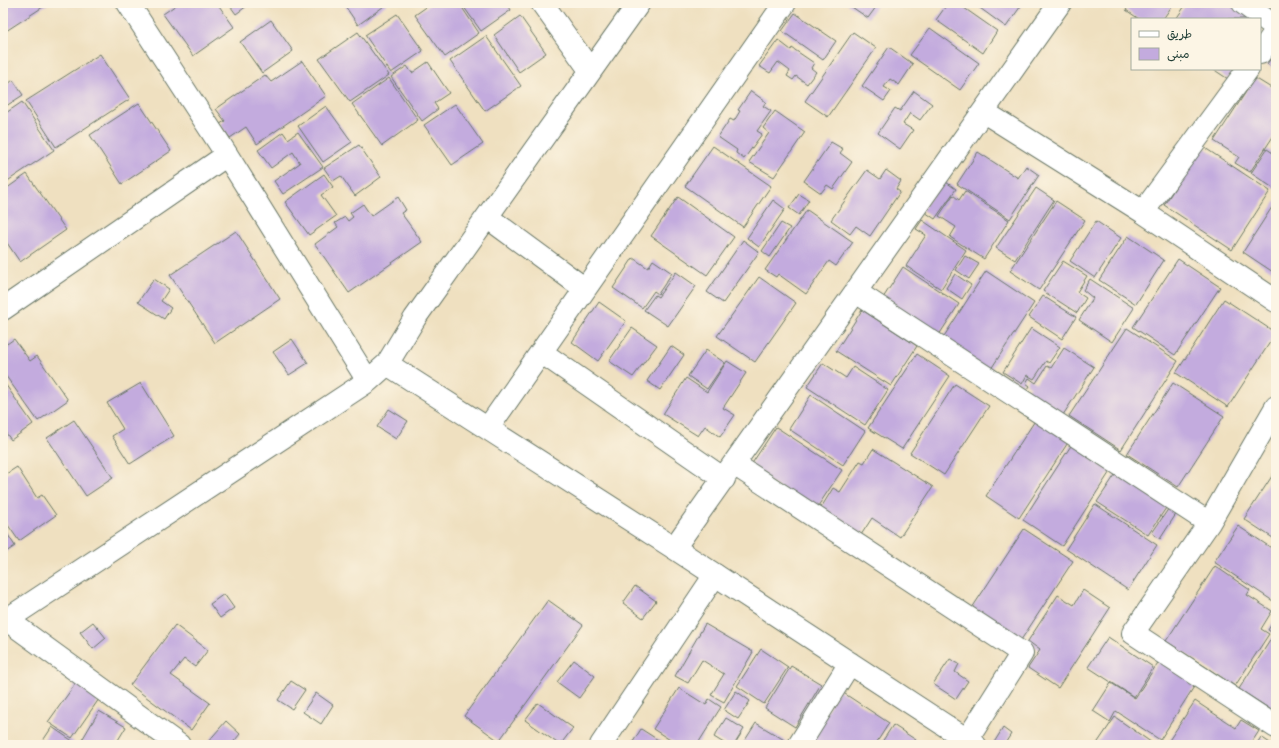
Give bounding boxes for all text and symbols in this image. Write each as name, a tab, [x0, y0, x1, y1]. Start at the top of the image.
legend	[1131, 18, 1261, 70]
text: طريق	[1167, 27, 1192, 41]
text: مبنى	[1167, 47, 1190, 62]

